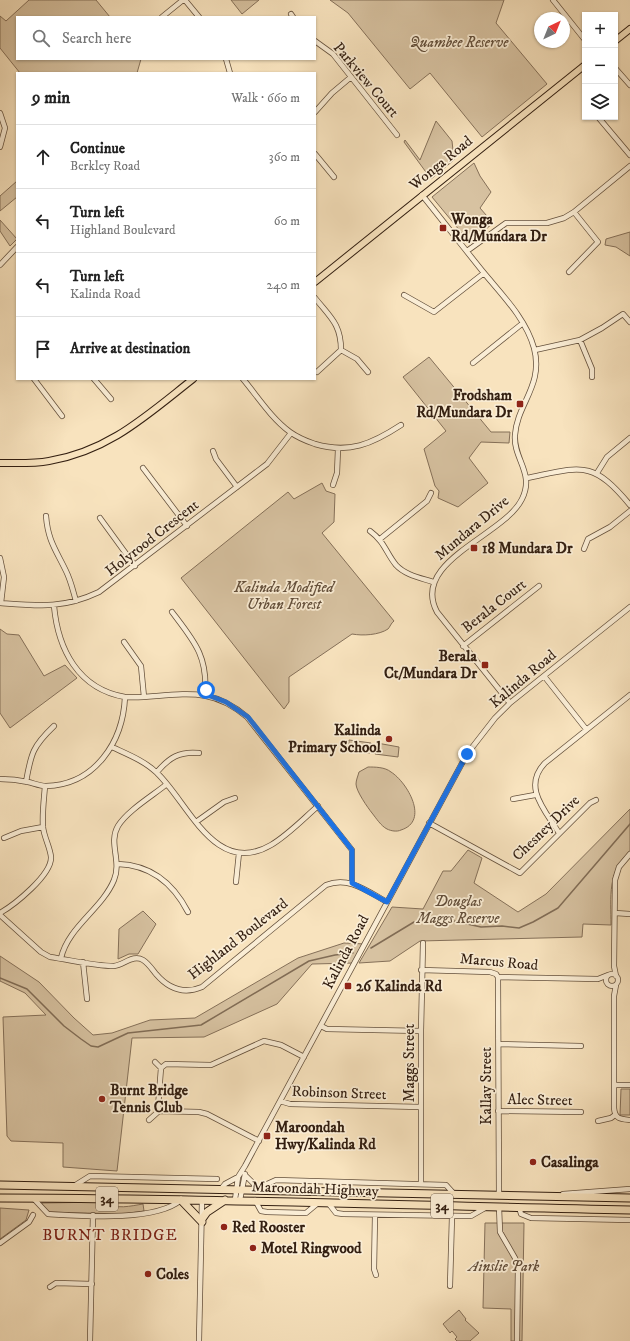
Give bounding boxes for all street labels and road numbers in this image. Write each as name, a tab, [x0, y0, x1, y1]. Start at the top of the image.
street label: Parkview Court	[329, 39, 403, 122]
street label: Wonga Road	[405, 131, 477, 195]
street label: Mundara Drive	[431, 491, 513, 565]
street label: Holyrood Crescent	[101, 495, 203, 581]
street label: Berala Court	[458, 575, 530, 637]
street label: Kalinda Road	[486, 645, 561, 712]
street label: Chesney Drive	[508, 791, 584, 865]
street label: Highland Boulevard	[184, 894, 292, 984]
street label: Kalinda Road	[319, 911, 374, 992]
street label: Marcus Road	[459, 949, 539, 975]
street label: Maggs Street	[400, 1024, 419, 1102]
street label: Kallay Street	[477, 1047, 496, 1125]
street label: Robinson Street	[291, 1082, 387, 1104]
street label: Alec Street	[507, 1090, 573, 1110]
street label: Maroondah Highway	[251, 1177, 380, 1201]
road number: 34	[96, 1187, 118, 1211]
road number: 34	[431, 1194, 453, 1218]

